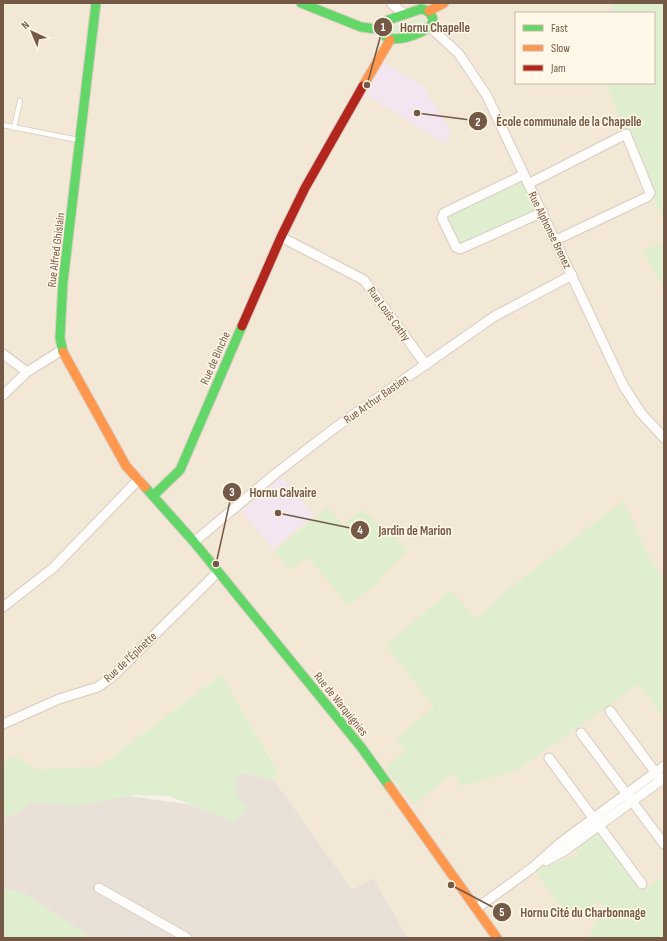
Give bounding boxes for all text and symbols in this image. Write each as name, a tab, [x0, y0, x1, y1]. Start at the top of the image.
north arrow	[12, 12, 52, 52]
legend	[515, 12, 655, 84]
callout: Hornu Chapelle	[373, 15, 478, 40]
text: N	[19, 18, 32, 32]
text: 1	[381, 20, 386, 35]
text: Hornu Chapelle	[400, 20, 470, 36]
text: Fast	[551, 21, 568, 36]
text: Slow	[551, 41, 570, 56]
text: Jam	[550, 61, 566, 76]
callout: École communale de la Chapelle	[468, 109, 649, 134]
text: École communale de la Chapelle	[496, 114, 642, 130]
text: 2	[475, 115, 481, 130]
street label: Rue Alphonse Brenez	[524, 189, 575, 272]
street label: Rue Alfred Ghislain	[44, 212, 69, 288]
street label: Rue Louis Cathy	[364, 284, 414, 345]
street label: Rue de Binche	[197, 329, 234, 387]
street label: Rue Arthur Bastien	[341, 372, 412, 427]
callout: Hornu Calvaire	[222, 480, 325, 505]
text: 3	[229, 485, 235, 500]
text: Hornu Calvaire	[249, 485, 317, 501]
callout: Jardin de Marion	[350, 518, 459, 543]
text: 4	[357, 523, 363, 538]
text: Jardin de Marion	[377, 523, 452, 539]
street label: Rue de l'Épinette	[101, 629, 160, 686]
street label: Rue de Warquignies	[310, 669, 371, 739]
callout: Hornu Cité du Charbonnage	[492, 900, 654, 925]
text: 5	[499, 905, 505, 920]
text: Hornu Cité du Charbonnage	[520, 905, 646, 921]

